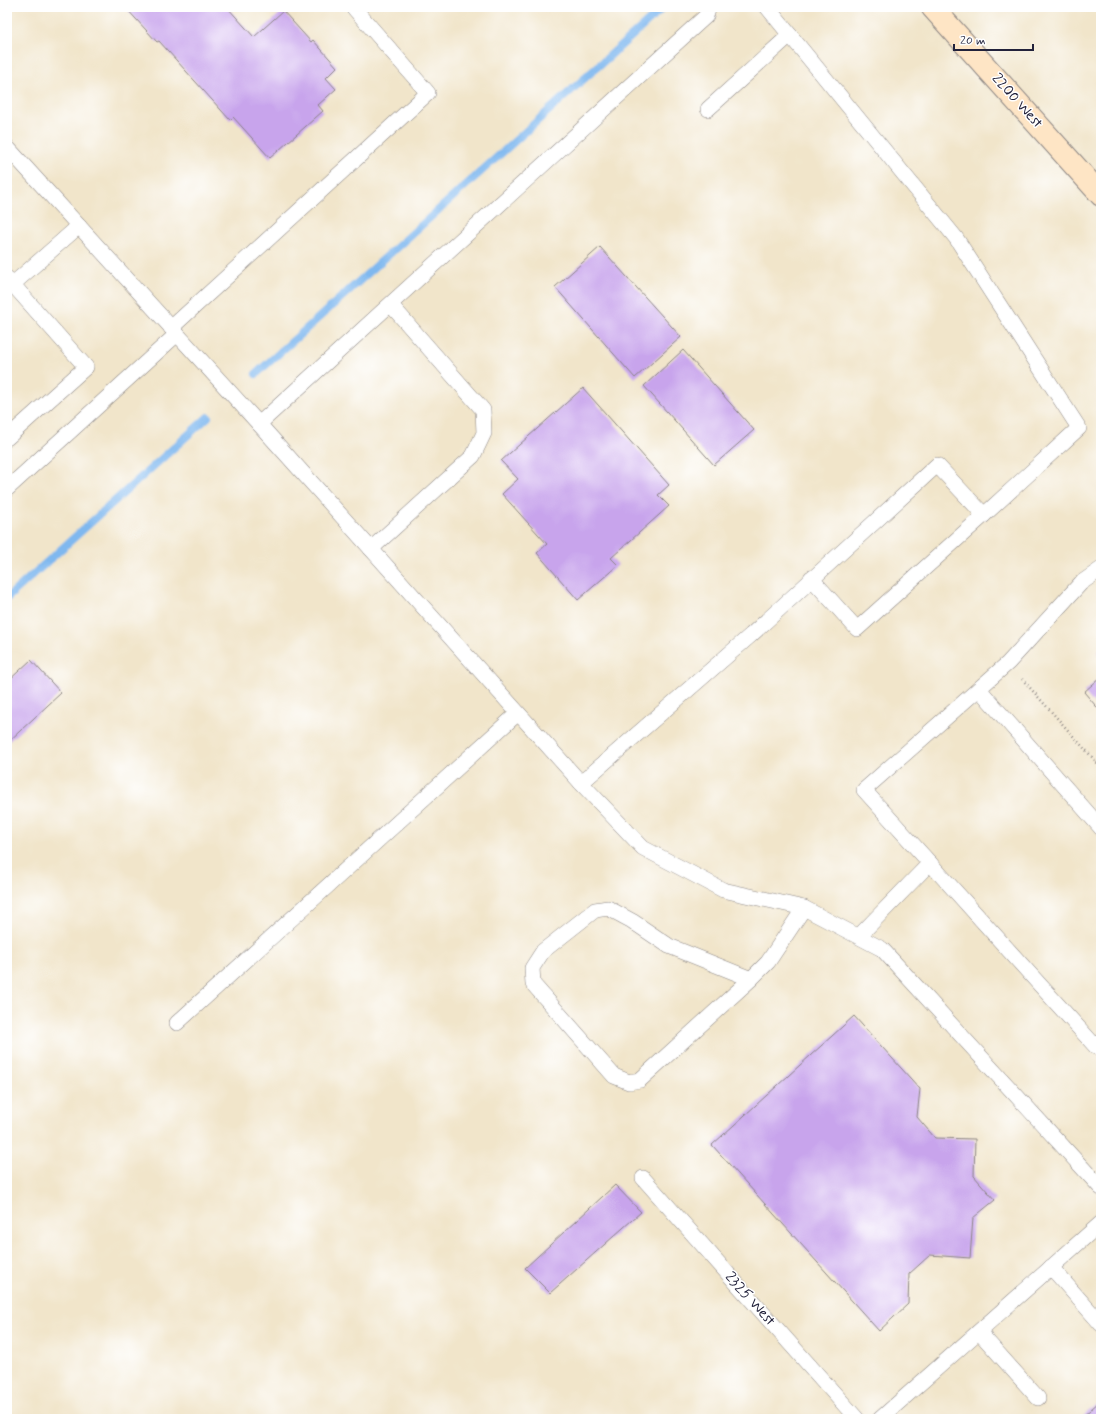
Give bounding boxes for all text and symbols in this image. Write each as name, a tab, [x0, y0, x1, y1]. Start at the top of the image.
scale bar	[954, 26, 1033, 52]
text: 20 m	[960, 33, 986, 49]
street label: 2200 West	[987, 69, 1047, 133]
street label: 2325 West	[720, 1268, 780, 1331]

